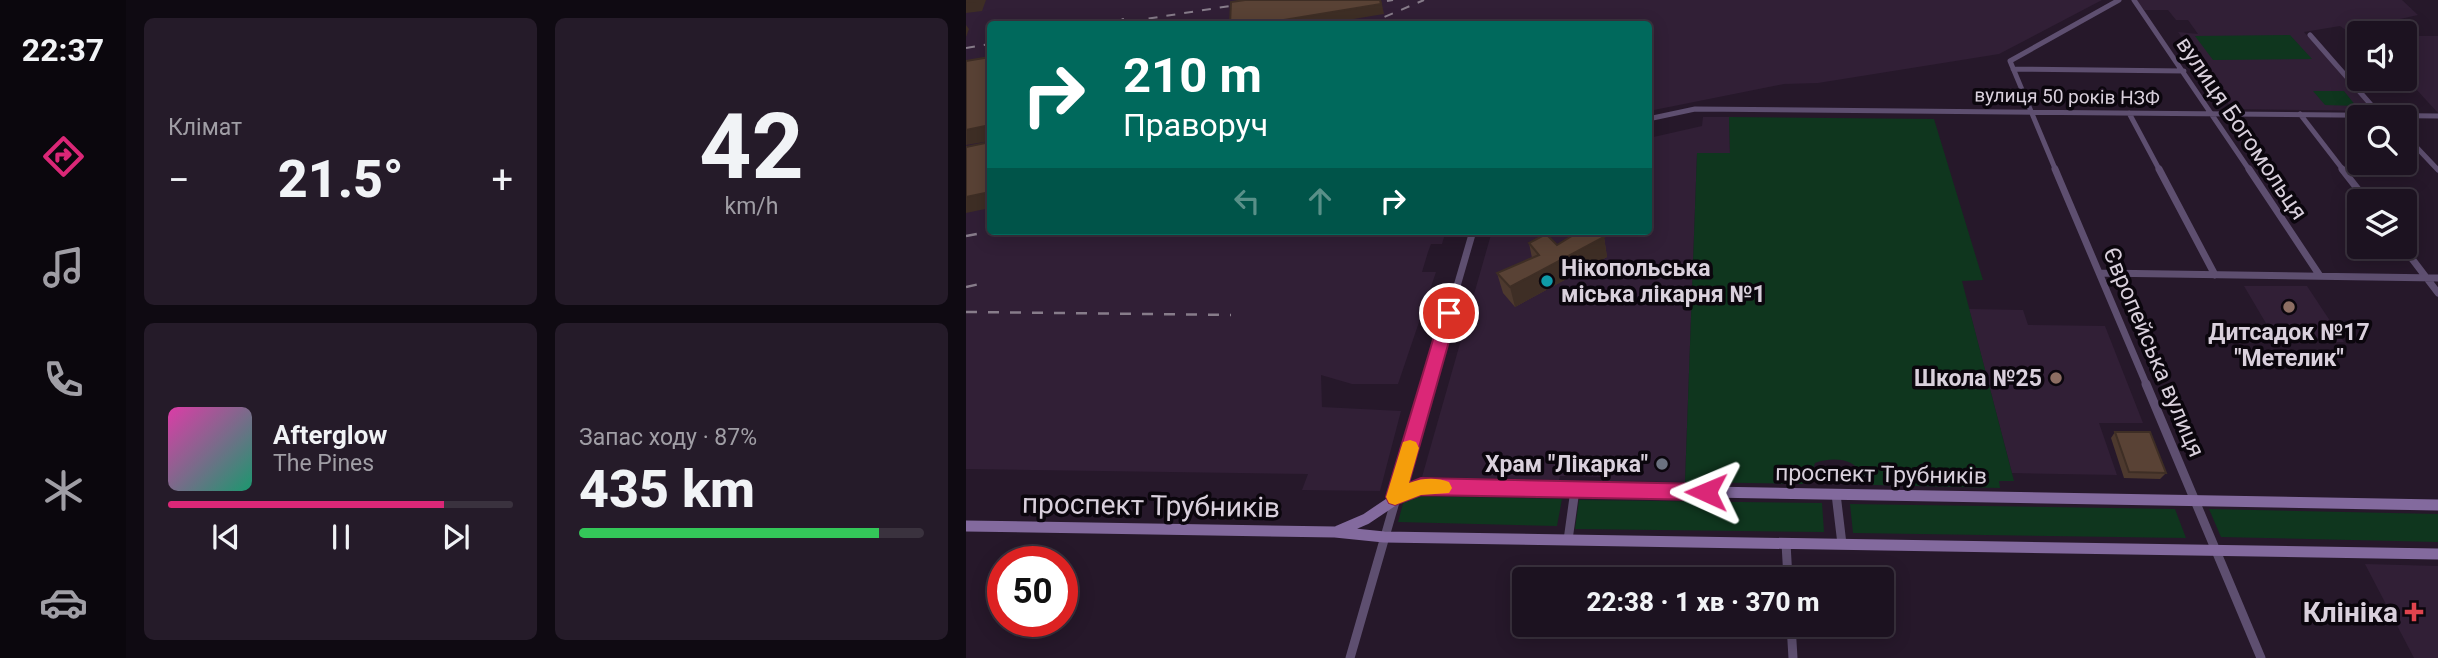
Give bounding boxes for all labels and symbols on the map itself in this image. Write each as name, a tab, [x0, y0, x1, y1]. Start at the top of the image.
street label: вулиця Богомольця	[2170, 32, 2313, 225]
street label: вулиця 50 років НЗФ	[1974, 83, 2160, 110]
street label: Європейська вулиця	[2097, 243, 2210, 461]
place label: Нікопольська міська лікарня №1	[1561, 255, 1766, 308]
marker: Нікопольська міська лікарня №1	[1539, 273, 1555, 289]
pin	[1419, 283, 1479, 343]
marker: Дитсадок №17 "Метелик"	[2281, 299, 2297, 315]
place label: Дитсадок №17 "Метелик"	[2208, 319, 2370, 372]
place label: Школа №25	[1914, 365, 2042, 392]
marker: Школа №25	[2048, 370, 2064, 386]
place label: Храм "Лікарка"	[1485, 451, 1648, 478]
position arrow	[1669, 455, 1743, 529]
marker: Храм "Лікарка"	[1654, 456, 1670, 472]
street label: проспект Трубників	[1775, 459, 1987, 490]
street label: проспект Трубників	[1022, 487, 1280, 524]
speed limit sign: 50	[987, 546, 1078, 637]
place label: Клініка	[2303, 596, 2398, 629]
marker: Клініка	[2404, 602, 2424, 622]

